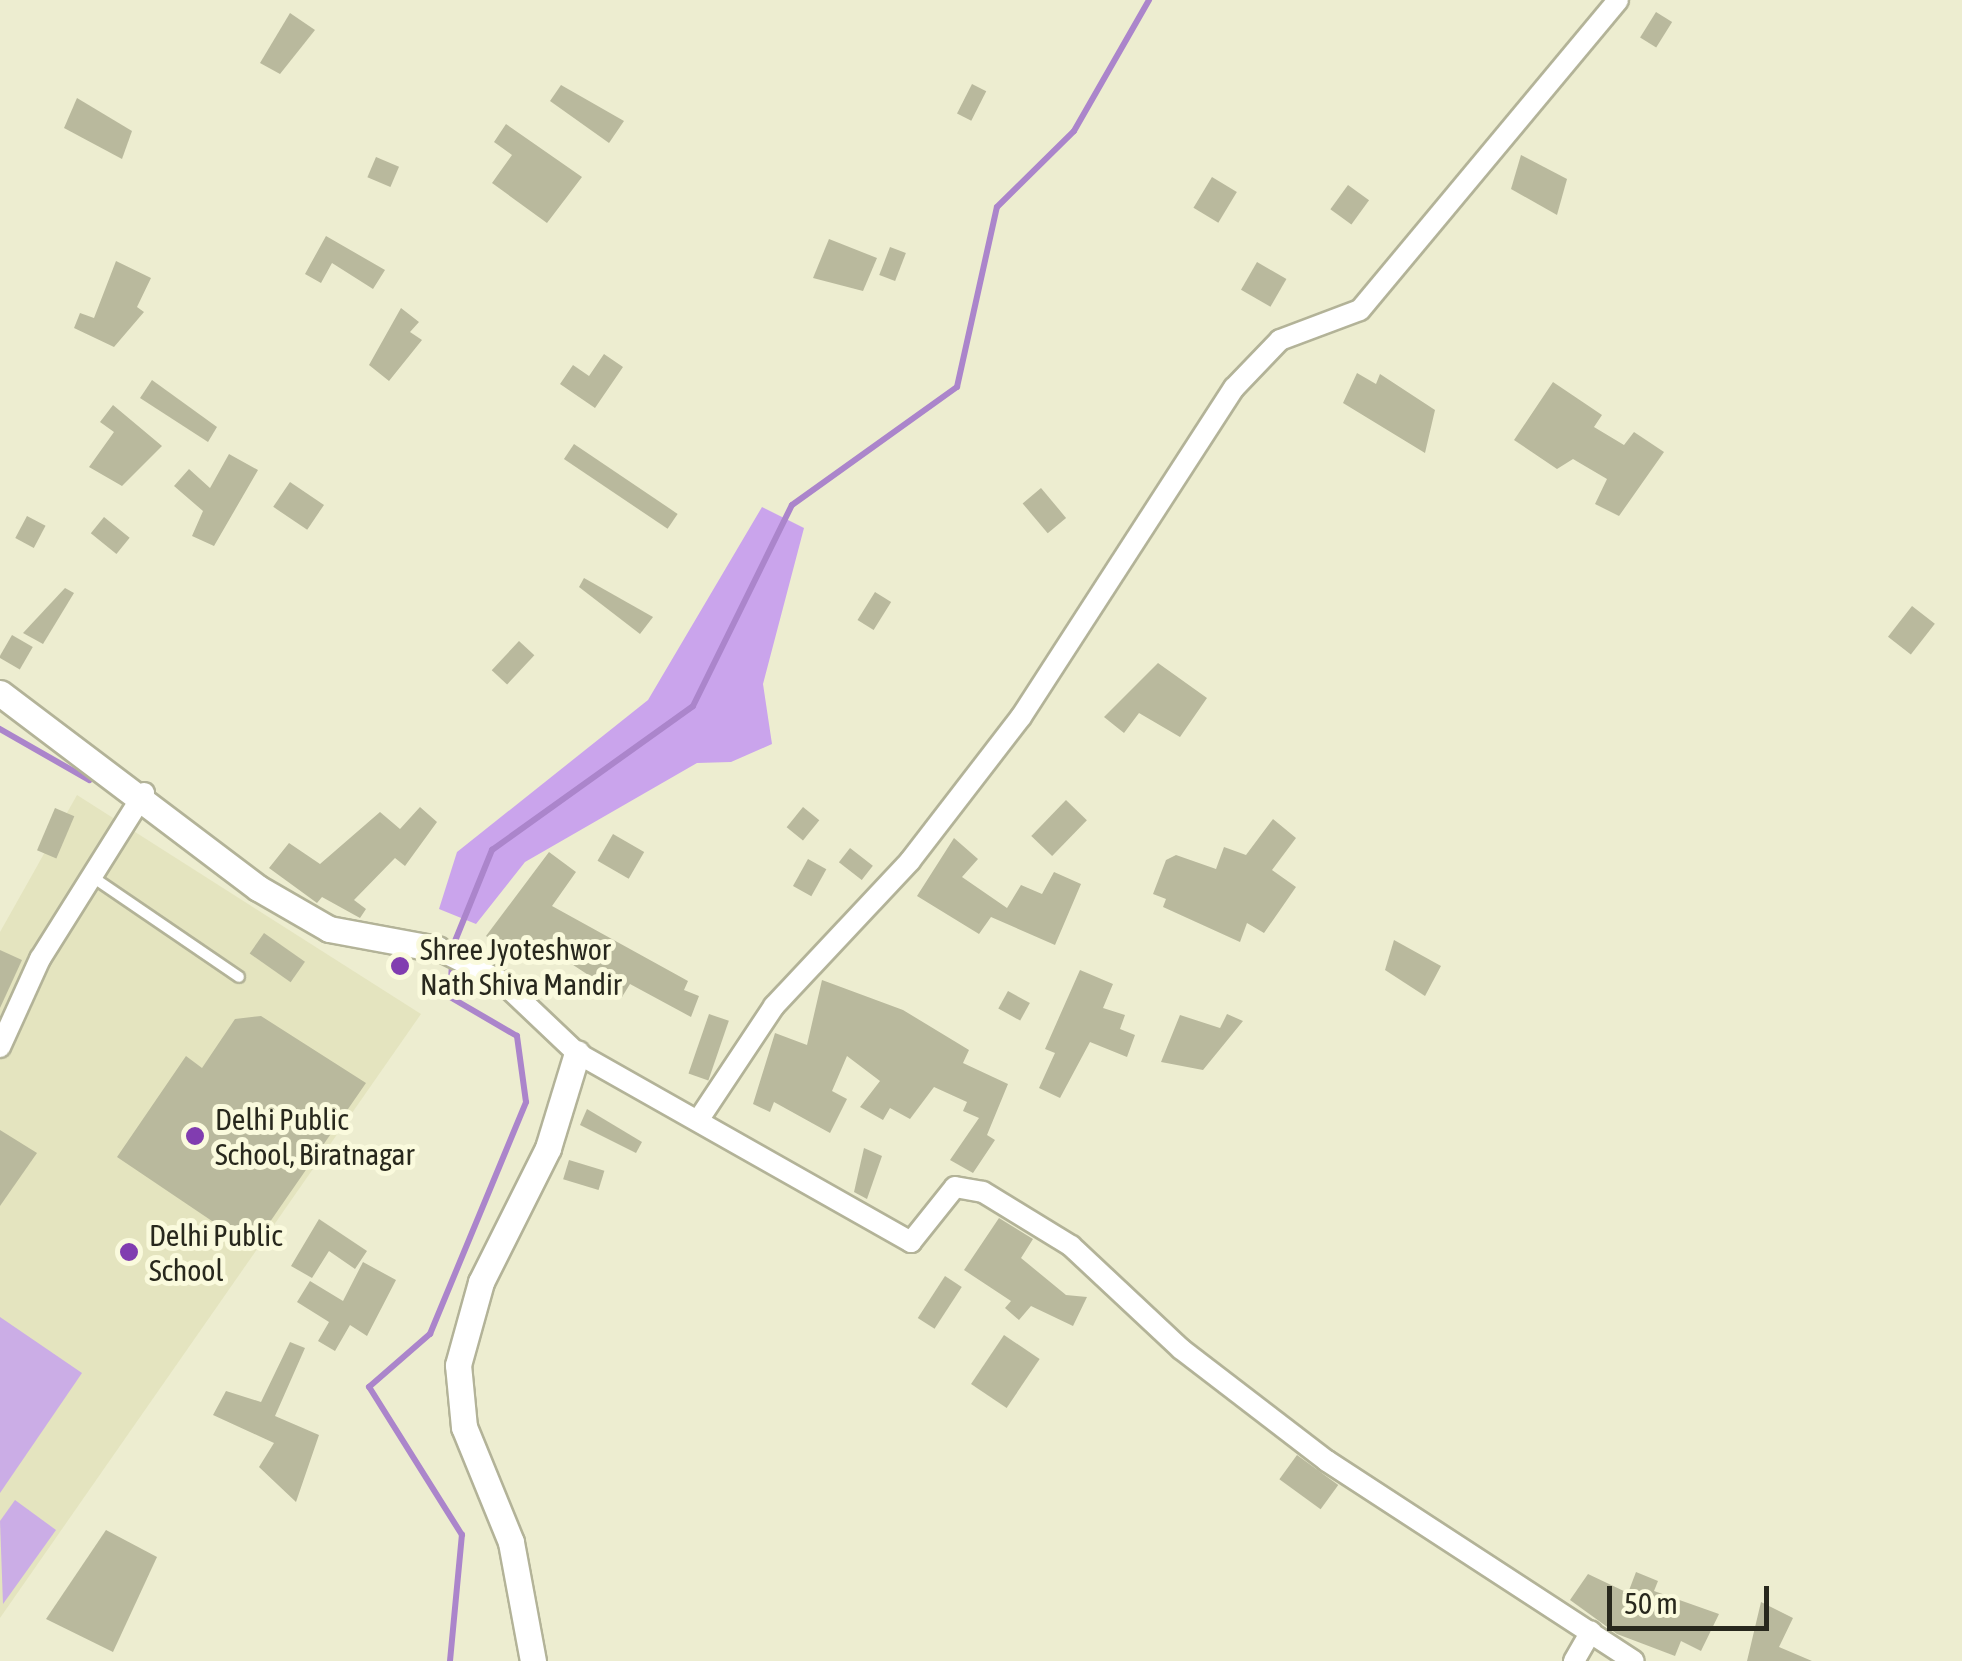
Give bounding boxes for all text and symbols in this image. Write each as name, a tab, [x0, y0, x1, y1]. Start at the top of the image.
place label: Shree Jyoteshwor Nath Shiva Mandir	[420, 931, 622, 1002]
marker: Shree Jyoteshwor Nath Shiva Mandir	[389, 955, 411, 977]
place label: Delhi Public School, Biratnagar	[215, 1101, 414, 1172]
marker: Delhi Public School, Biratnagar	[184, 1125, 206, 1147]
place label: Delhi Public School	[149, 1217, 282, 1288]
marker: Delhi Public School	[118, 1241, 140, 1263]
scale bar	[1612, 1566, 1774, 1628]
text: 50 m	[1624, 1586, 1678, 1620]

